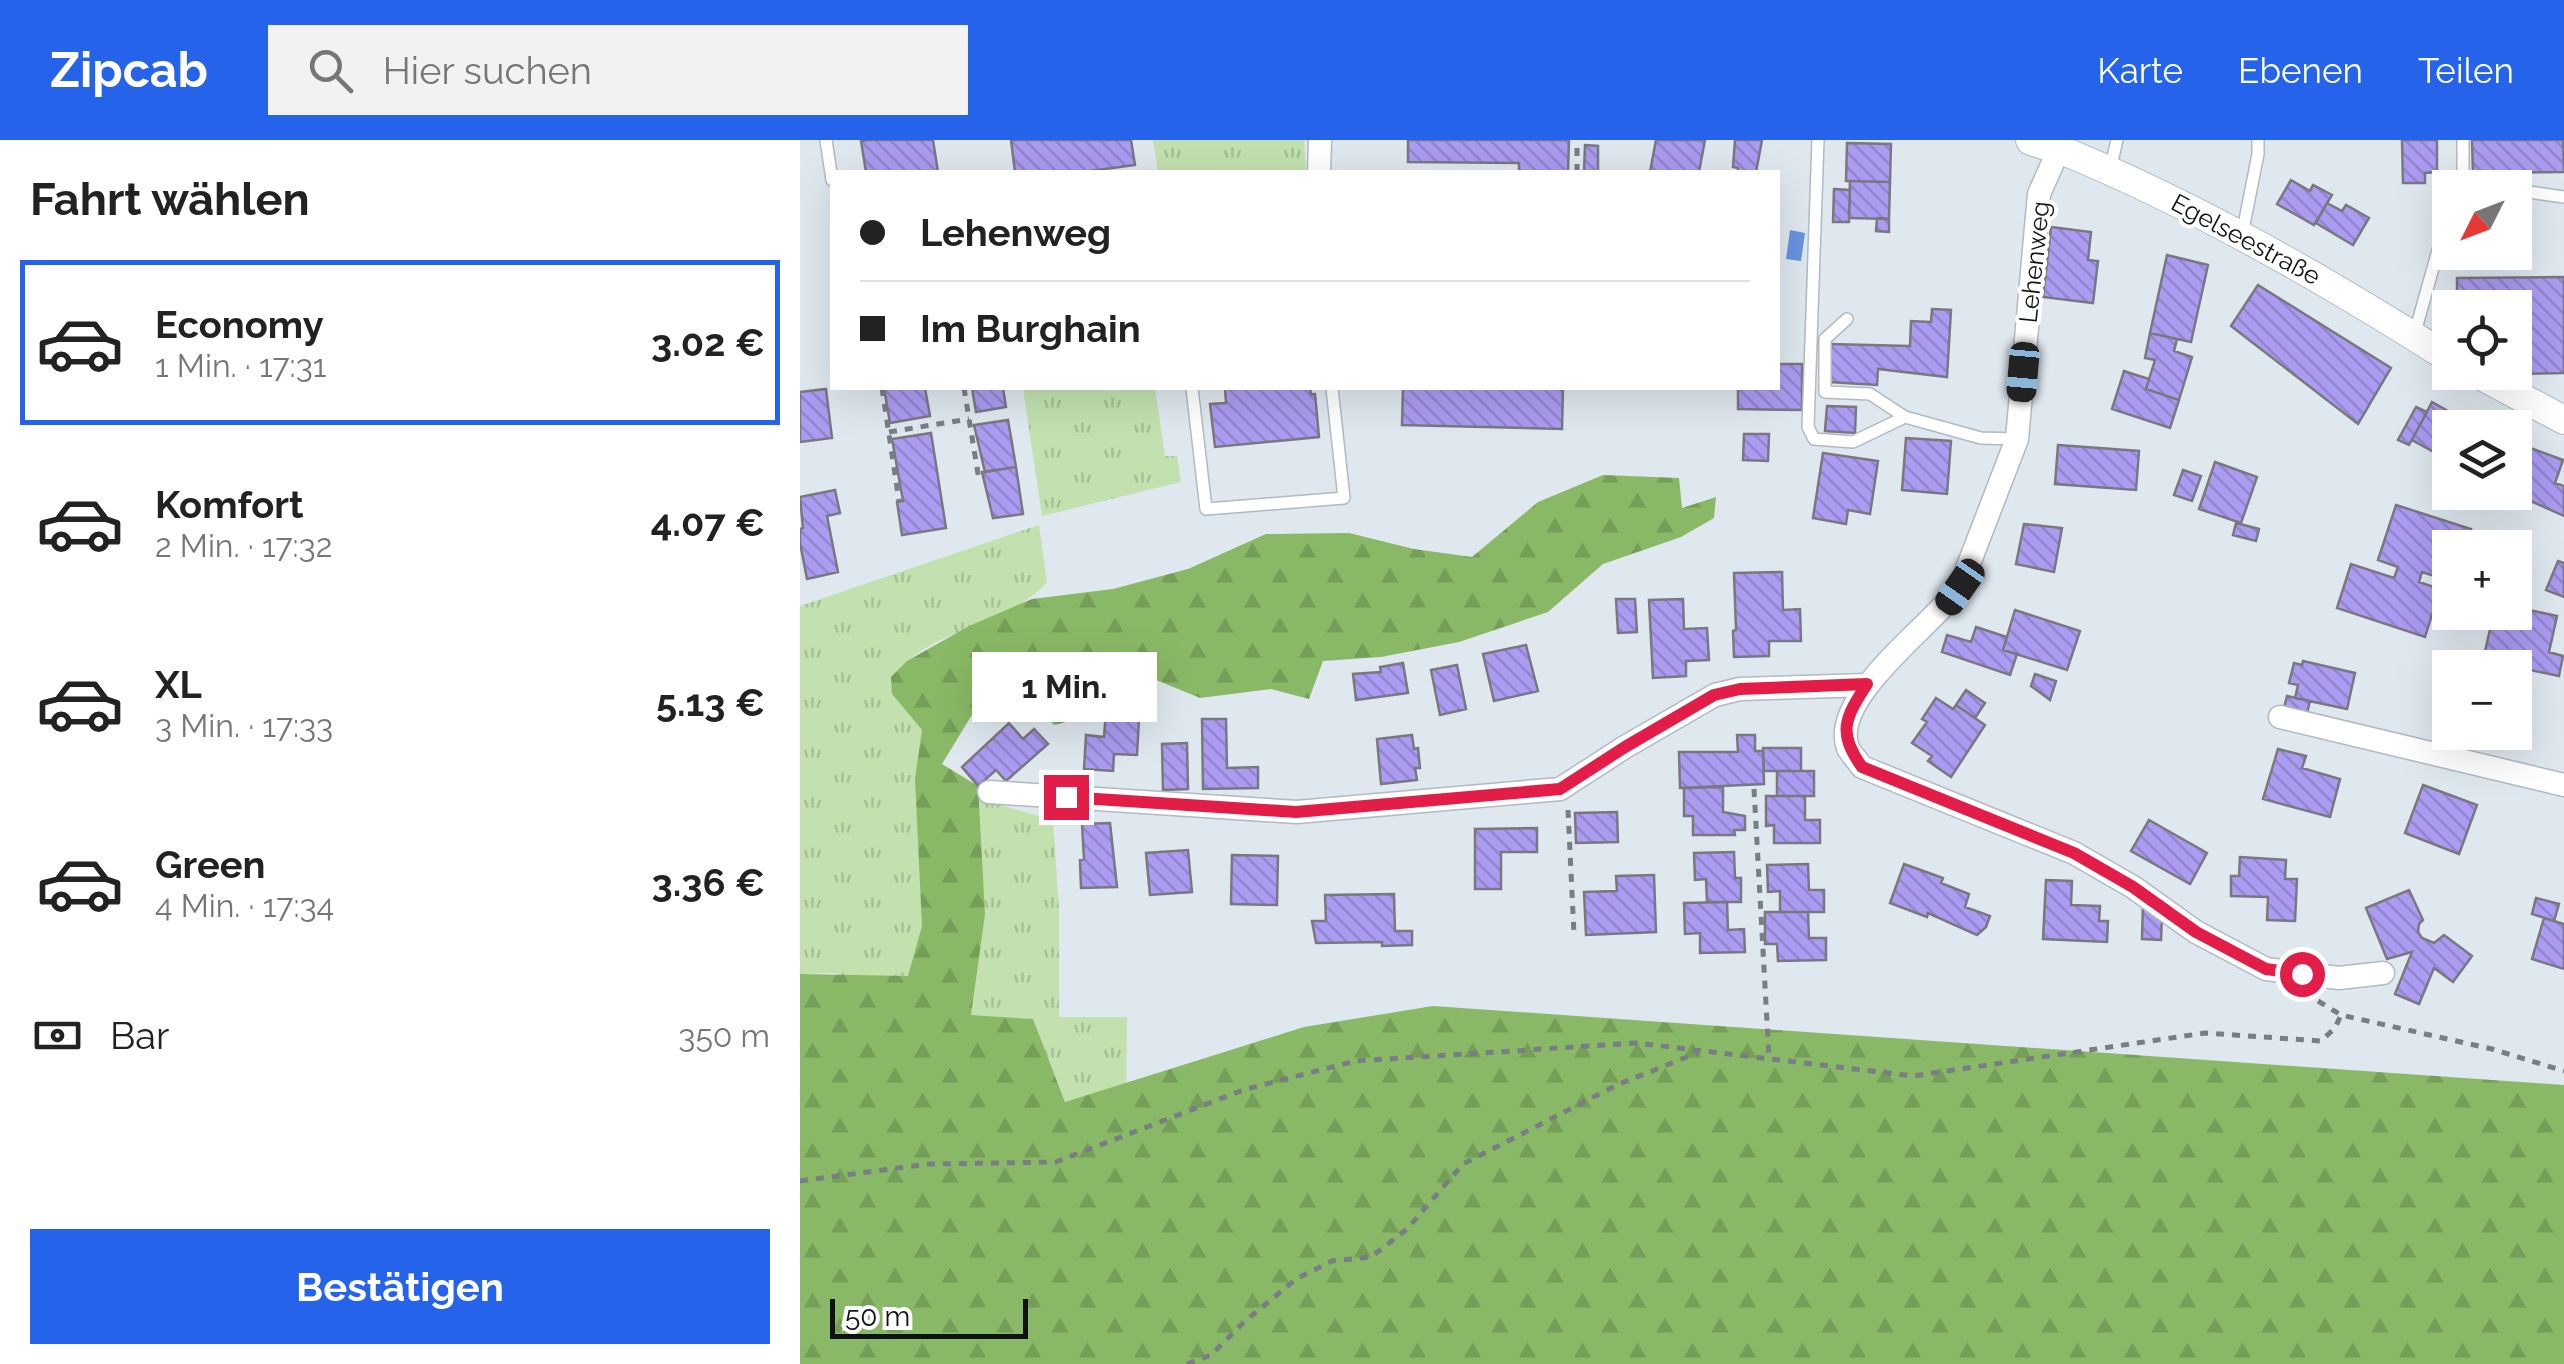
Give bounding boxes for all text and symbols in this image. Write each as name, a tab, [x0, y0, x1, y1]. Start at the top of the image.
search box	[268, 25, 968, 115]
text: Zipcab	[50, 42, 208, 98]
icon: search	[303, 43, 358, 98]
text: Hier suchen	[383, 48, 592, 93]
text: Karte	[2097, 50, 2183, 91]
text: Ebenen	[2238, 50, 2363, 91]
text: Teilen	[2418, 50, 2514, 91]
north arrow	[2432, 170, 2532, 270]
map controls	[2432, 170, 2532, 750]
text: Fahrt wählen	[30, 173, 310, 226]
street label: Egelseestraße	[2166, 187, 2326, 291]
street label: Lehenweg	[2013, 200, 2055, 324]
text: Lehenweg	[920, 210, 1111, 255]
button: locate	[2432, 290, 2532, 390]
icon: car	[35, 298, 125, 388]
text: Economy	[155, 302, 324, 347]
text: Im Burghain	[920, 306, 1141, 351]
text: 3.02 €	[651, 320, 765, 365]
car	[2005, 341, 2041, 403]
text: 1 Min. · 17:31	[155, 347, 326, 384]
button: layers	[2432, 410, 2532, 510]
icon: car	[35, 478, 125, 568]
text: Komfort	[155, 482, 304, 527]
text: 4.07 €	[651, 500, 765, 545]
text: 2 Min. · 17:32	[155, 527, 332, 564]
button: +	[2432, 530, 2532, 630]
car	[1931, 554, 1989, 620]
button: −	[2432, 650, 2532, 750]
callout: 1 Min.	[974, 652, 1158, 722]
icon: car	[35, 658, 125, 748]
text: XL	[155, 662, 202, 707]
text: 1 Min.	[1022, 668, 1107, 705]
text: 5.13 €	[656, 680, 765, 725]
text: 3 Min. · 17:33	[155, 707, 333, 744]
route end	[1044, 775, 1089, 820]
icon: car	[35, 838, 125, 928]
text: Green	[155, 842, 265, 887]
text: 3.36 €	[652, 860, 765, 905]
text: 4 Min. · 17:34	[155, 887, 334, 924]
route start	[2280, 952, 2325, 997]
icon: cash	[30, 1008, 85, 1063]
text: Bar	[110, 1013, 169, 1058]
text: 350 m	[678, 1017, 770, 1054]
button: Bestätigen	[30, 1229, 770, 1344]
scale bar	[830, 1294, 1028, 1338]
text: 50 m	[845, 1300, 910, 1333]

